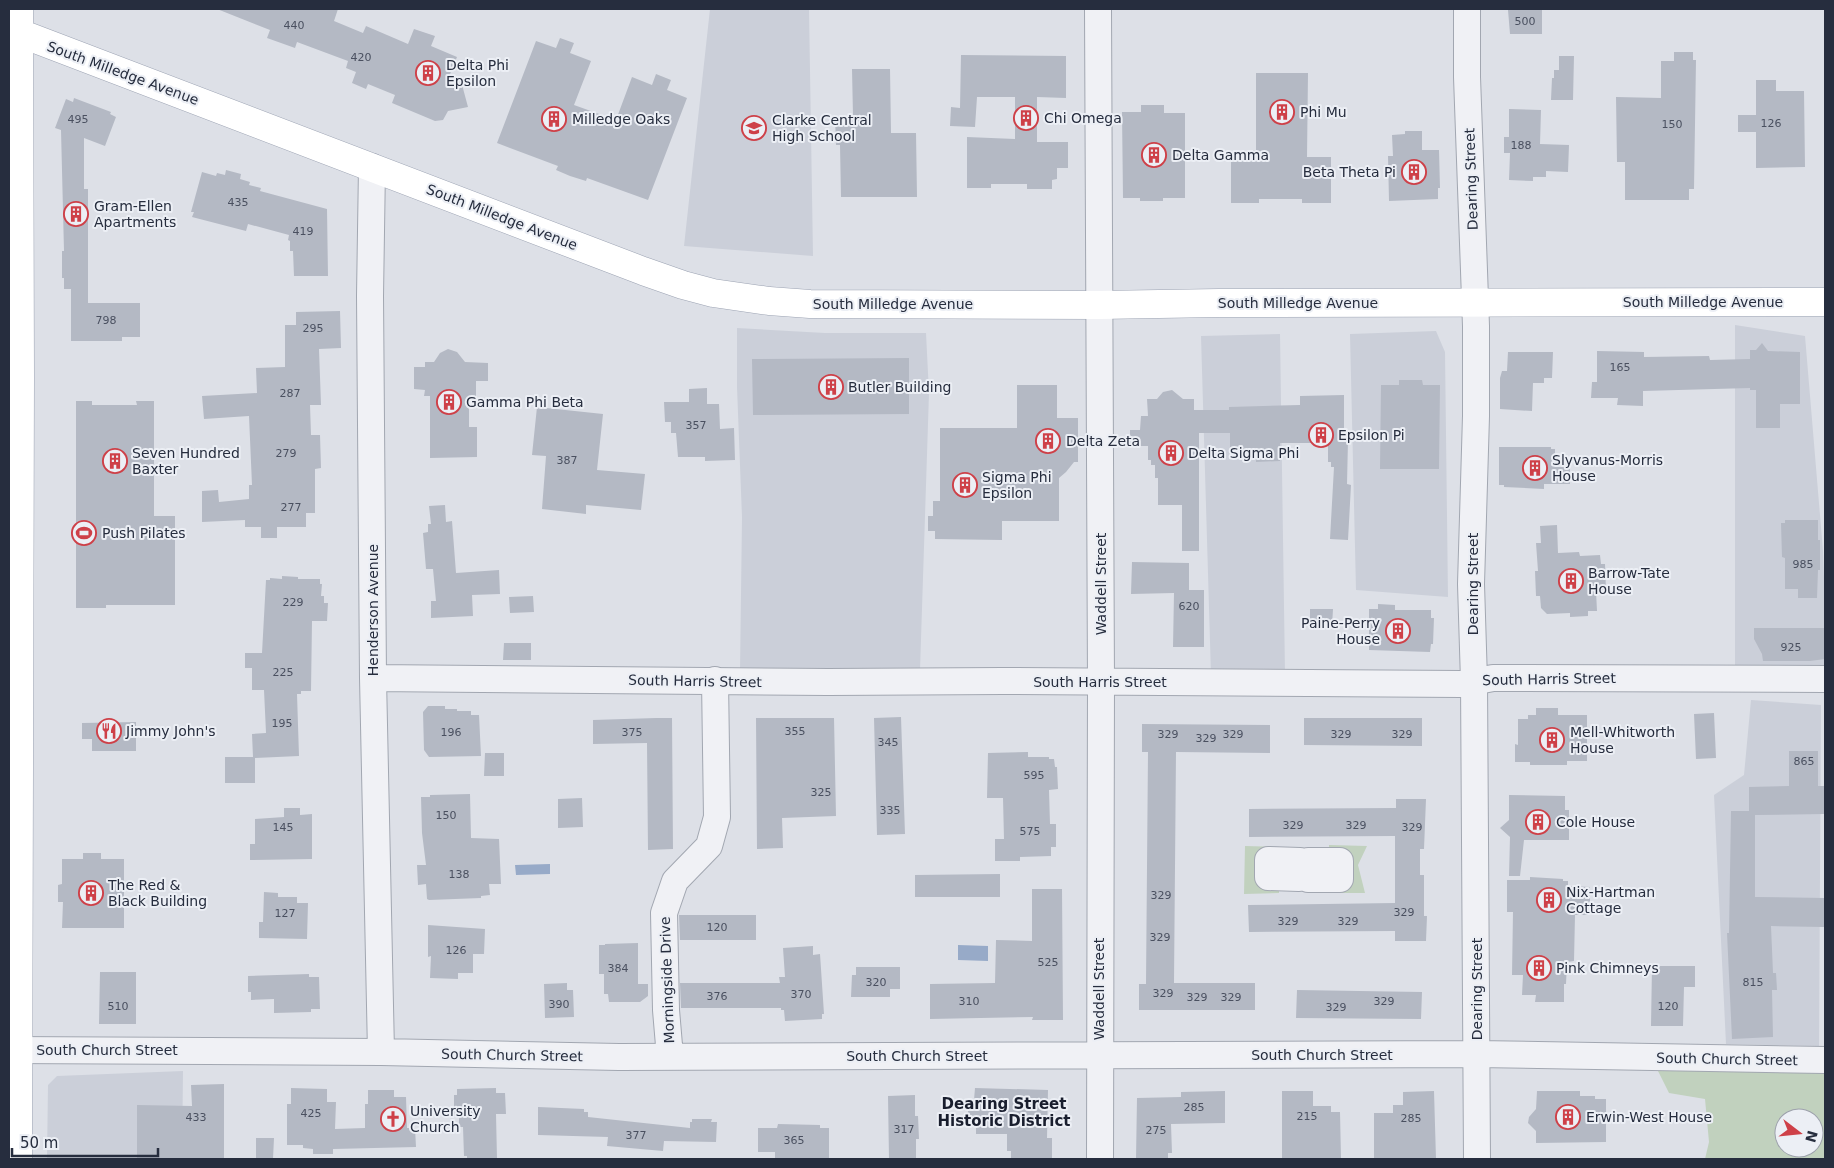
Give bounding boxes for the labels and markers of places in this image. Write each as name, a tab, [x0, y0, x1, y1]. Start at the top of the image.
place label: Delta Phi Epsilon	[446, 57, 509, 89]
building icon: Delta Phi Epsilon	[415, 60, 441, 86]
building icon: Phi Mu	[1269, 99, 1295, 125]
place label: Phi Mu	[1300, 104, 1347, 120]
building icon: Chi Omega	[1013, 105, 1039, 131]
building icon: Milledge Oaks	[541, 106, 567, 132]
place label: Chi Omega	[1044, 110, 1122, 126]
place label: Milledge Oaks	[572, 111, 670, 127]
place label: Clarke Central High School	[772, 112, 872, 144]
school or university icon: Clarke Central High School	[741, 115, 767, 141]
building icon: Delta Gamma	[1141, 142, 1167, 168]
place label: Delta Gamma	[1172, 147, 1269, 163]
building icon: Beta Theta Pi	[1401, 159, 1427, 185]
place label: Beta Theta Pi	[1303, 164, 1396, 180]
place label: Gram-Ellen Apartments	[94, 198, 176, 230]
building icon: Gram-Ellen Apartments	[63, 201, 89, 227]
building icon: Butler Building	[818, 374, 844, 400]
place label: Butler Building	[848, 379, 951, 395]
building icon: Gamma Phi Beta	[436, 389, 462, 415]
place label: Gamma Phi Beta	[466, 394, 584, 410]
building icon: Epsilon Pi	[1308, 422, 1334, 448]
place label: Epsilon Pi	[1338, 427, 1405, 443]
building icon: Delta Zeta	[1035, 428, 1061, 454]
place label: Delta Zeta	[1066, 433, 1140, 449]
building icon: Delta Sigma Phi	[1158, 440, 1184, 466]
place label: Seven Hundred Baxter	[132, 445, 240, 477]
place label: Delta Sigma Phi	[1188, 445, 1299, 461]
building icon: Seven Hundred Baxter	[102, 448, 128, 474]
place label: Slyvanus-Morris House	[1552, 452, 1663, 484]
building icon: Slyvanus-Morris House	[1522, 455, 1548, 481]
place label: Sigma Phi Epsilon	[982, 469, 1052, 501]
building icon: Sigma Phi Epsilon	[952, 472, 978, 498]
sports icon: Push Pilates	[71, 520, 97, 546]
place label: Push Pilates	[102, 525, 186, 541]
place label: Barrow-Tate House	[1588, 565, 1670, 597]
building icon: Barrow-Tate House	[1558, 568, 1584, 594]
place label: Paine-Perry House	[1301, 615, 1380, 647]
building icon: Paine-Perry House	[1385, 618, 1411, 644]
restaurant icon: Jimmy John's	[96, 718, 122, 744]
place label: Jimmy John's	[125, 723, 216, 739]
place label: Mell-Whitworth House	[1570, 724, 1675, 756]
building icon: Mell-Whitworth House	[1539, 727, 1565, 753]
building icon: Cole House	[1525, 809, 1551, 835]
place label: Cole House	[1556, 814, 1635, 830]
place label: The Red & Black Building	[107, 877, 207, 909]
building icon: The Red & Black Building	[78, 880, 104, 906]
place label: Nix-Hartman Cottage	[1566, 884, 1655, 916]
building icon: Nix-Hartman Cottage	[1536, 887, 1562, 913]
building icon: Pink Chimneys	[1526, 955, 1552, 981]
place label: Pink Chimneys	[1556, 960, 1659, 976]
place label: University Church	[410, 1103, 481, 1135]
building icon: Erwin-West House	[1555, 1104, 1581, 1130]
church icon: University Church	[380, 1106, 406, 1132]
place label: Erwin-West House	[1586, 1109, 1712, 1125]

